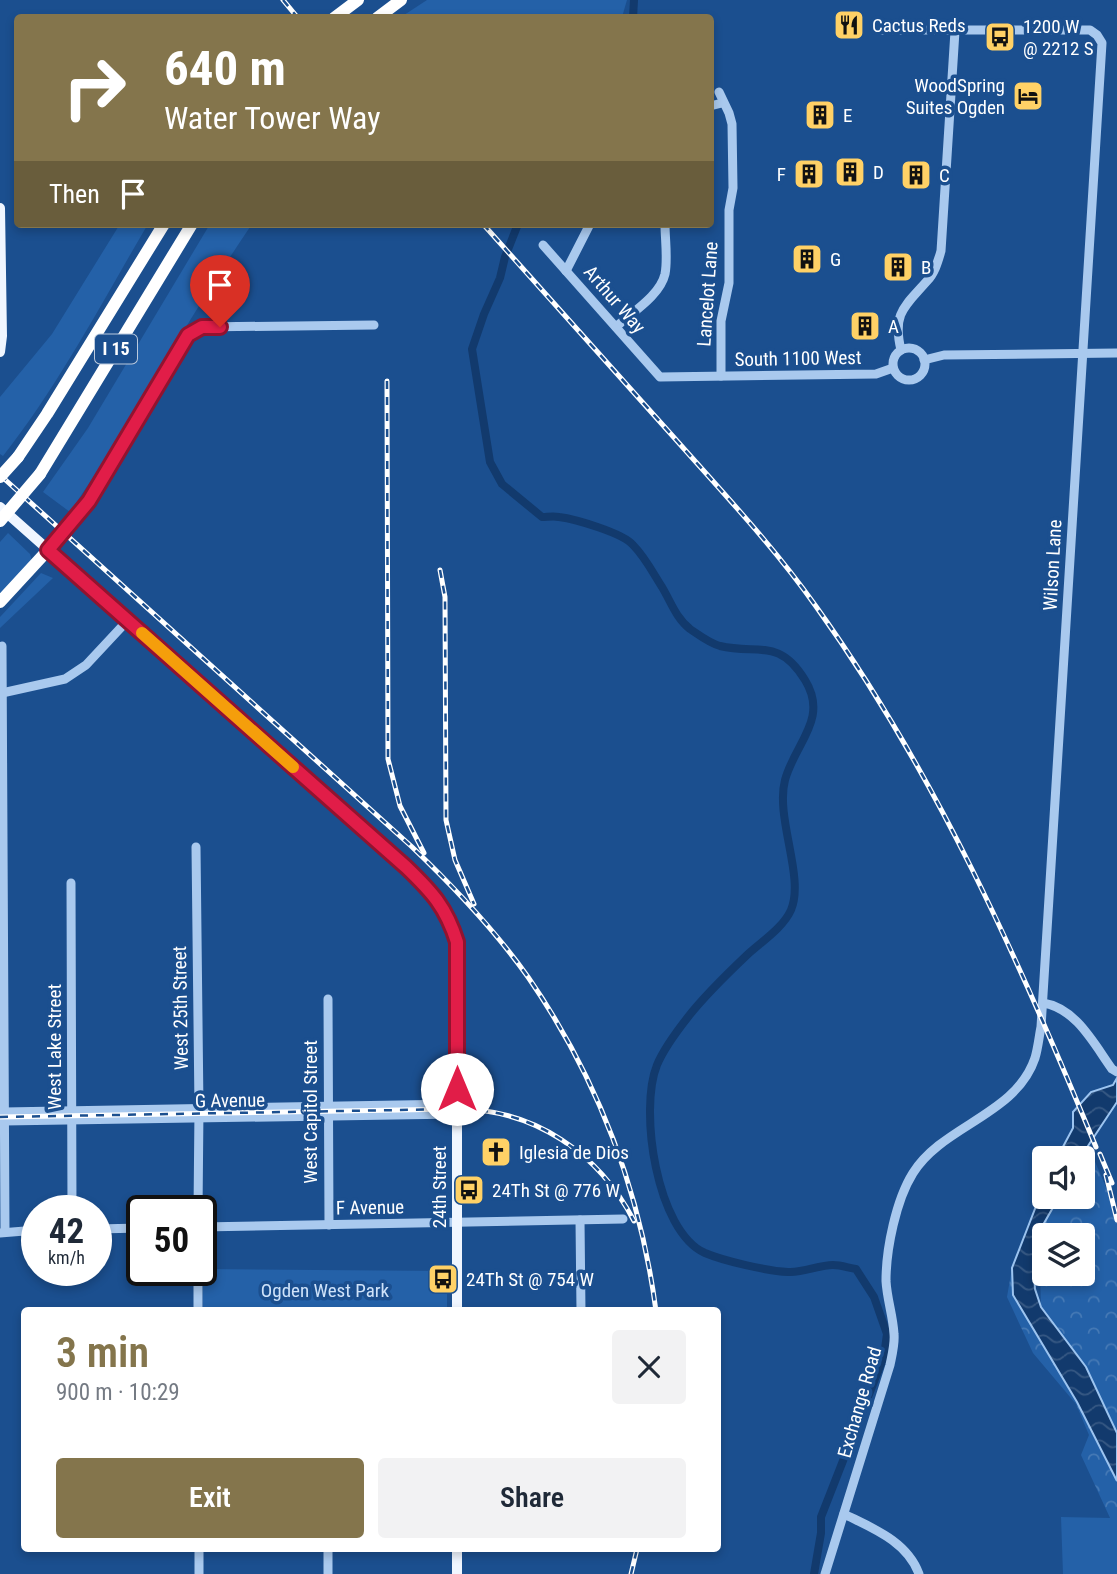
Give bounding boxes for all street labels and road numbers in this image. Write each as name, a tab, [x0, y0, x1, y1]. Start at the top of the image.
street label: Lancelot Lane	[692, 241, 723, 347]
street label: Arthur Way	[579, 261, 650, 338]
road number: I 15	[95, 334, 137, 363]
street label: South 1100 West	[734, 346, 862, 371]
street label: Wilson Lane	[1039, 519, 1066, 611]
street label: West 25th Street	[168, 946, 193, 1070]
street label: West Lake Street	[43, 984, 66, 1110]
street label: West Capitol Street	[299, 1040, 322, 1184]
street label: G Avenue	[195, 1088, 265, 1113]
street label: 24th Street	[428, 1146, 451, 1228]
street label: F Avenue	[336, 1195, 404, 1220]
street label: Exchange Road	[833, 1344, 886, 1460]

